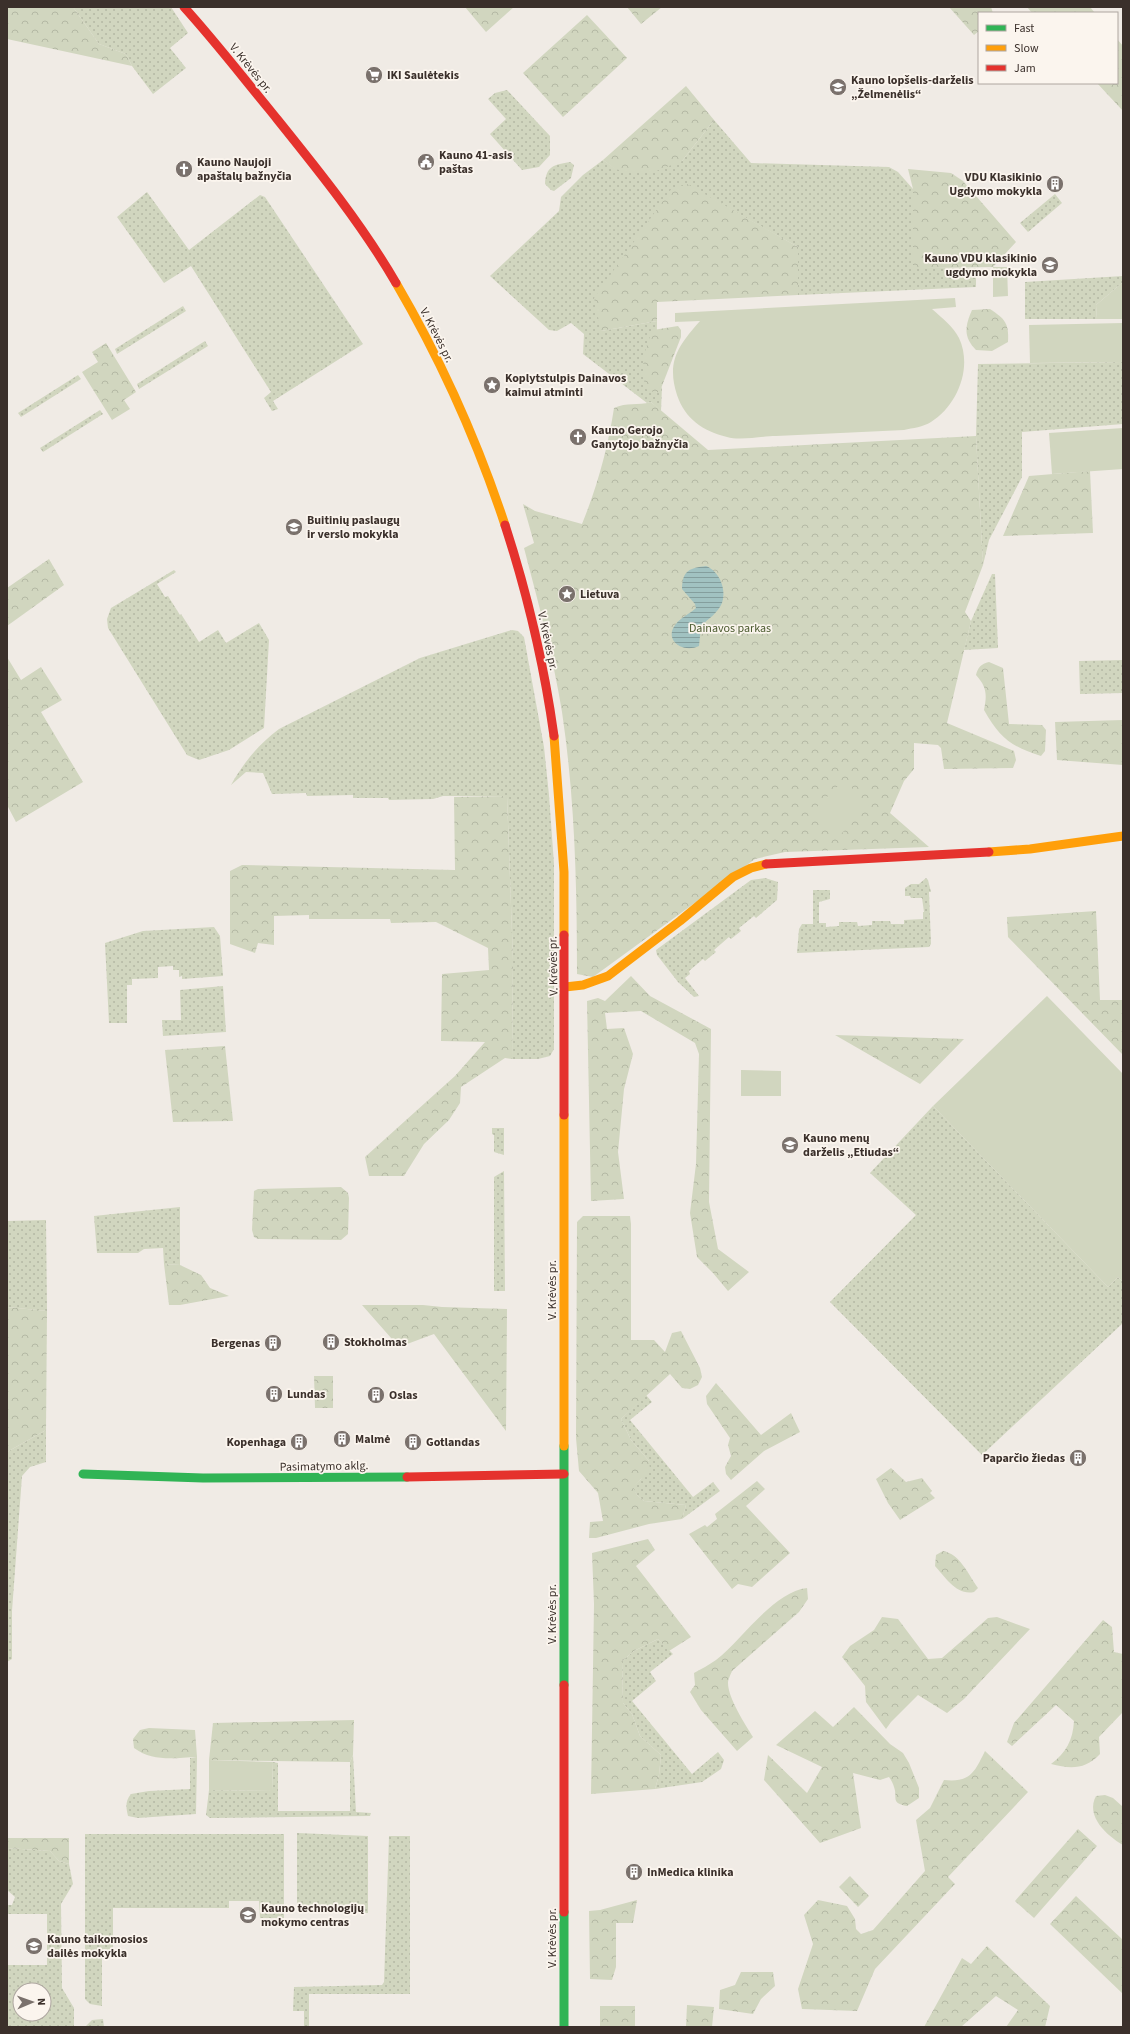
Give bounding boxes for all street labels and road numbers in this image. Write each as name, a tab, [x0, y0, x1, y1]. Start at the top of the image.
street label: V. Krėvės pr.	[225, 40, 276, 97]
street label: V. Krėvės pr.	[415, 305, 458, 366]
street label: V. Krėvės pr.	[533, 610, 562, 672]
street label: V. Krėvės pr.	[544, 936, 563, 996]
street label: V. Krėvės pr.	[544, 1260, 561, 1320]
street label: Pasimatymo aklg.	[279, 1457, 369, 1476]
street label: V. Krėvės pr.	[544, 1584, 561, 1644]
street label: V. Krėvės pr.	[544, 1908, 561, 1968]

